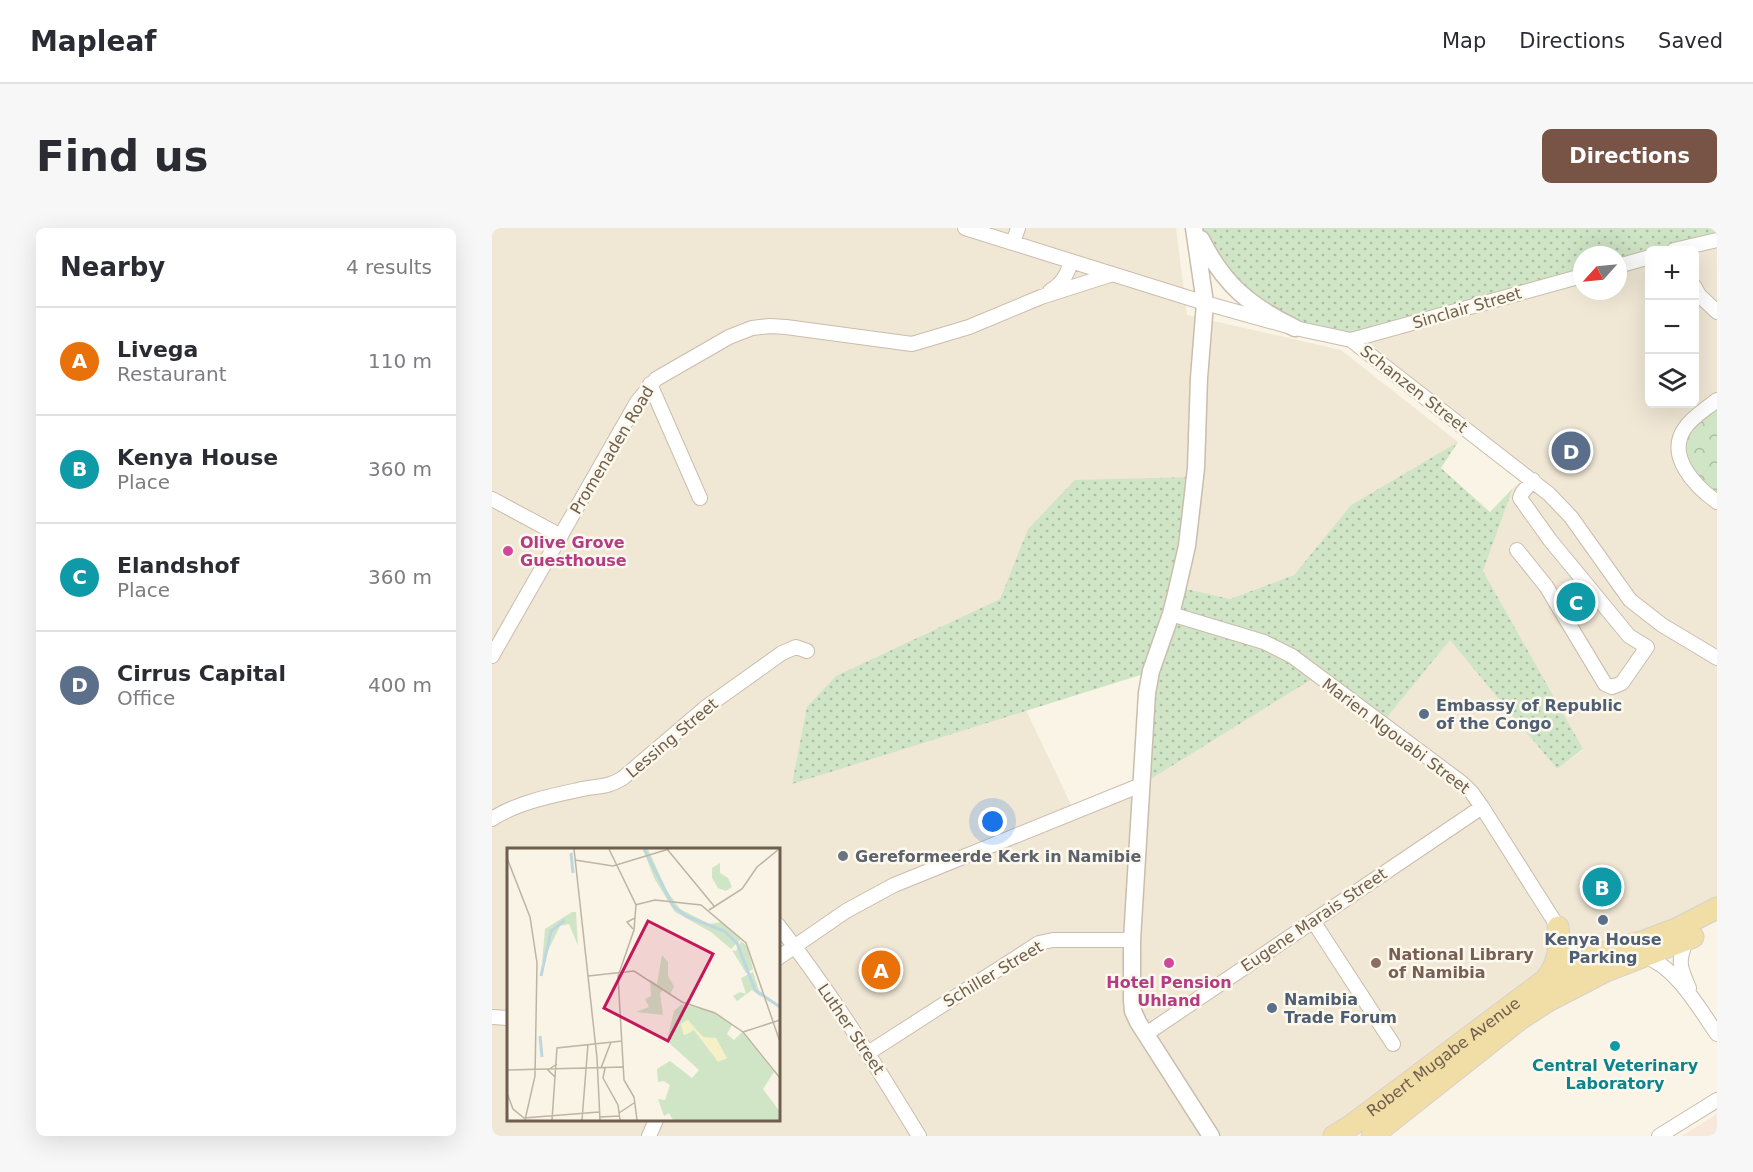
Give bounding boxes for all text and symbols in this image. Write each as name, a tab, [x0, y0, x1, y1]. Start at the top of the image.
text: Mapleaf	[30, 25, 156, 58]
text: Map	[1442, 29, 1486, 53]
text: Directions	[1519, 29, 1625, 53]
text: Saved	[1658, 29, 1723, 53]
button: Directions	[1542, 129, 1717, 183]
text: Find us	[36, 132, 209, 181]
north arrow	[1573, 246, 1627, 300]
map controls	[1645, 246, 1699, 408]
button: +	[1645, 246, 1699, 300]
text: Nearby	[60, 252, 165, 282]
text: 4 results	[346, 255, 432, 279]
street label: Sinclair Street	[1410, 283, 1524, 333]
button: −	[1645, 300, 1699, 354]
text: Livega	[117, 337, 198, 362]
street label: Schanzen Street	[1356, 341, 1472, 437]
text: A	[72, 349, 87, 373]
text: 110 m	[368, 349, 432, 373]
button: layers	[1645, 354, 1699, 408]
text: Restaurant	[117, 362, 227, 386]
street label: Promenaden Road	[566, 382, 658, 518]
pin: D	[1552, 428, 1590, 474]
text: Kenya House	[117, 445, 278, 470]
text: B	[72, 457, 87, 481]
text: 360 m	[368, 457, 432, 481]
text: Place	[117, 470, 170, 494]
place label: Olive Grove Guesthouse	[520, 533, 627, 570]
marker: Olive Grove Guesthouse	[501, 544, 515, 558]
text: Elandshof	[117, 553, 239, 578]
text: C	[72, 565, 87, 589]
text: 360 m	[368, 565, 432, 589]
text: Place	[117, 578, 170, 602]
pin: C	[1556, 580, 1596, 625]
text: Cirrus Capital	[117, 661, 286, 686]
text: D	[71, 673, 88, 697]
text: 400 m	[368, 673, 432, 697]
street label: Marien Ngouabi Street	[1318, 674, 1474, 798]
text: Office	[117, 686, 175, 710]
street label: Lessing Street	[622, 694, 722, 782]
place label: Embassy of Republic of the Congo	[1436, 696, 1622, 733]
marker: Embassy of Republic of the Congo	[1417, 707, 1431, 721]
your location	[978, 807, 1007, 836]
place label: Gereformeerde Kerk in Namibie	[855, 847, 1142, 866]
inset map	[507, 848, 780, 1121]
marker: Gereformeerde Kerk in Namibie	[836, 849, 850, 863]
street label: Eugene Marais Street	[1237, 864, 1391, 976]
pin: B	[1582, 864, 1622, 910]
marker: Kenya House Parking	[1596, 913, 1610, 927]
place label: Kenya House Parking	[1544, 930, 1662, 967]
street label: Schiller Street	[940, 937, 1046, 1011]
place label: National Library of Namibia	[1388, 945, 1534, 982]
pin: A	[862, 948, 900, 992]
marker: Hotel Pension Uhland	[1162, 956, 1176, 970]
marker: National Library of Namibia	[1369, 956, 1383, 970]
place label: Hotel Pension Uhland	[1106, 973, 1232, 1010]
street label: Luther Street	[814, 980, 888, 1078]
place label: Namibia Trade Forum	[1284, 990, 1397, 1027]
street label: Robert Mugabe Avenue	[1363, 993, 1523, 1120]
marker: Namibia Trade Forum	[1265, 1001, 1279, 1015]
marker: Central Veterinary Laboratory	[1608, 1039, 1622, 1053]
place label: Central Veterinary Laboratory	[1532, 1056, 1699, 1093]

